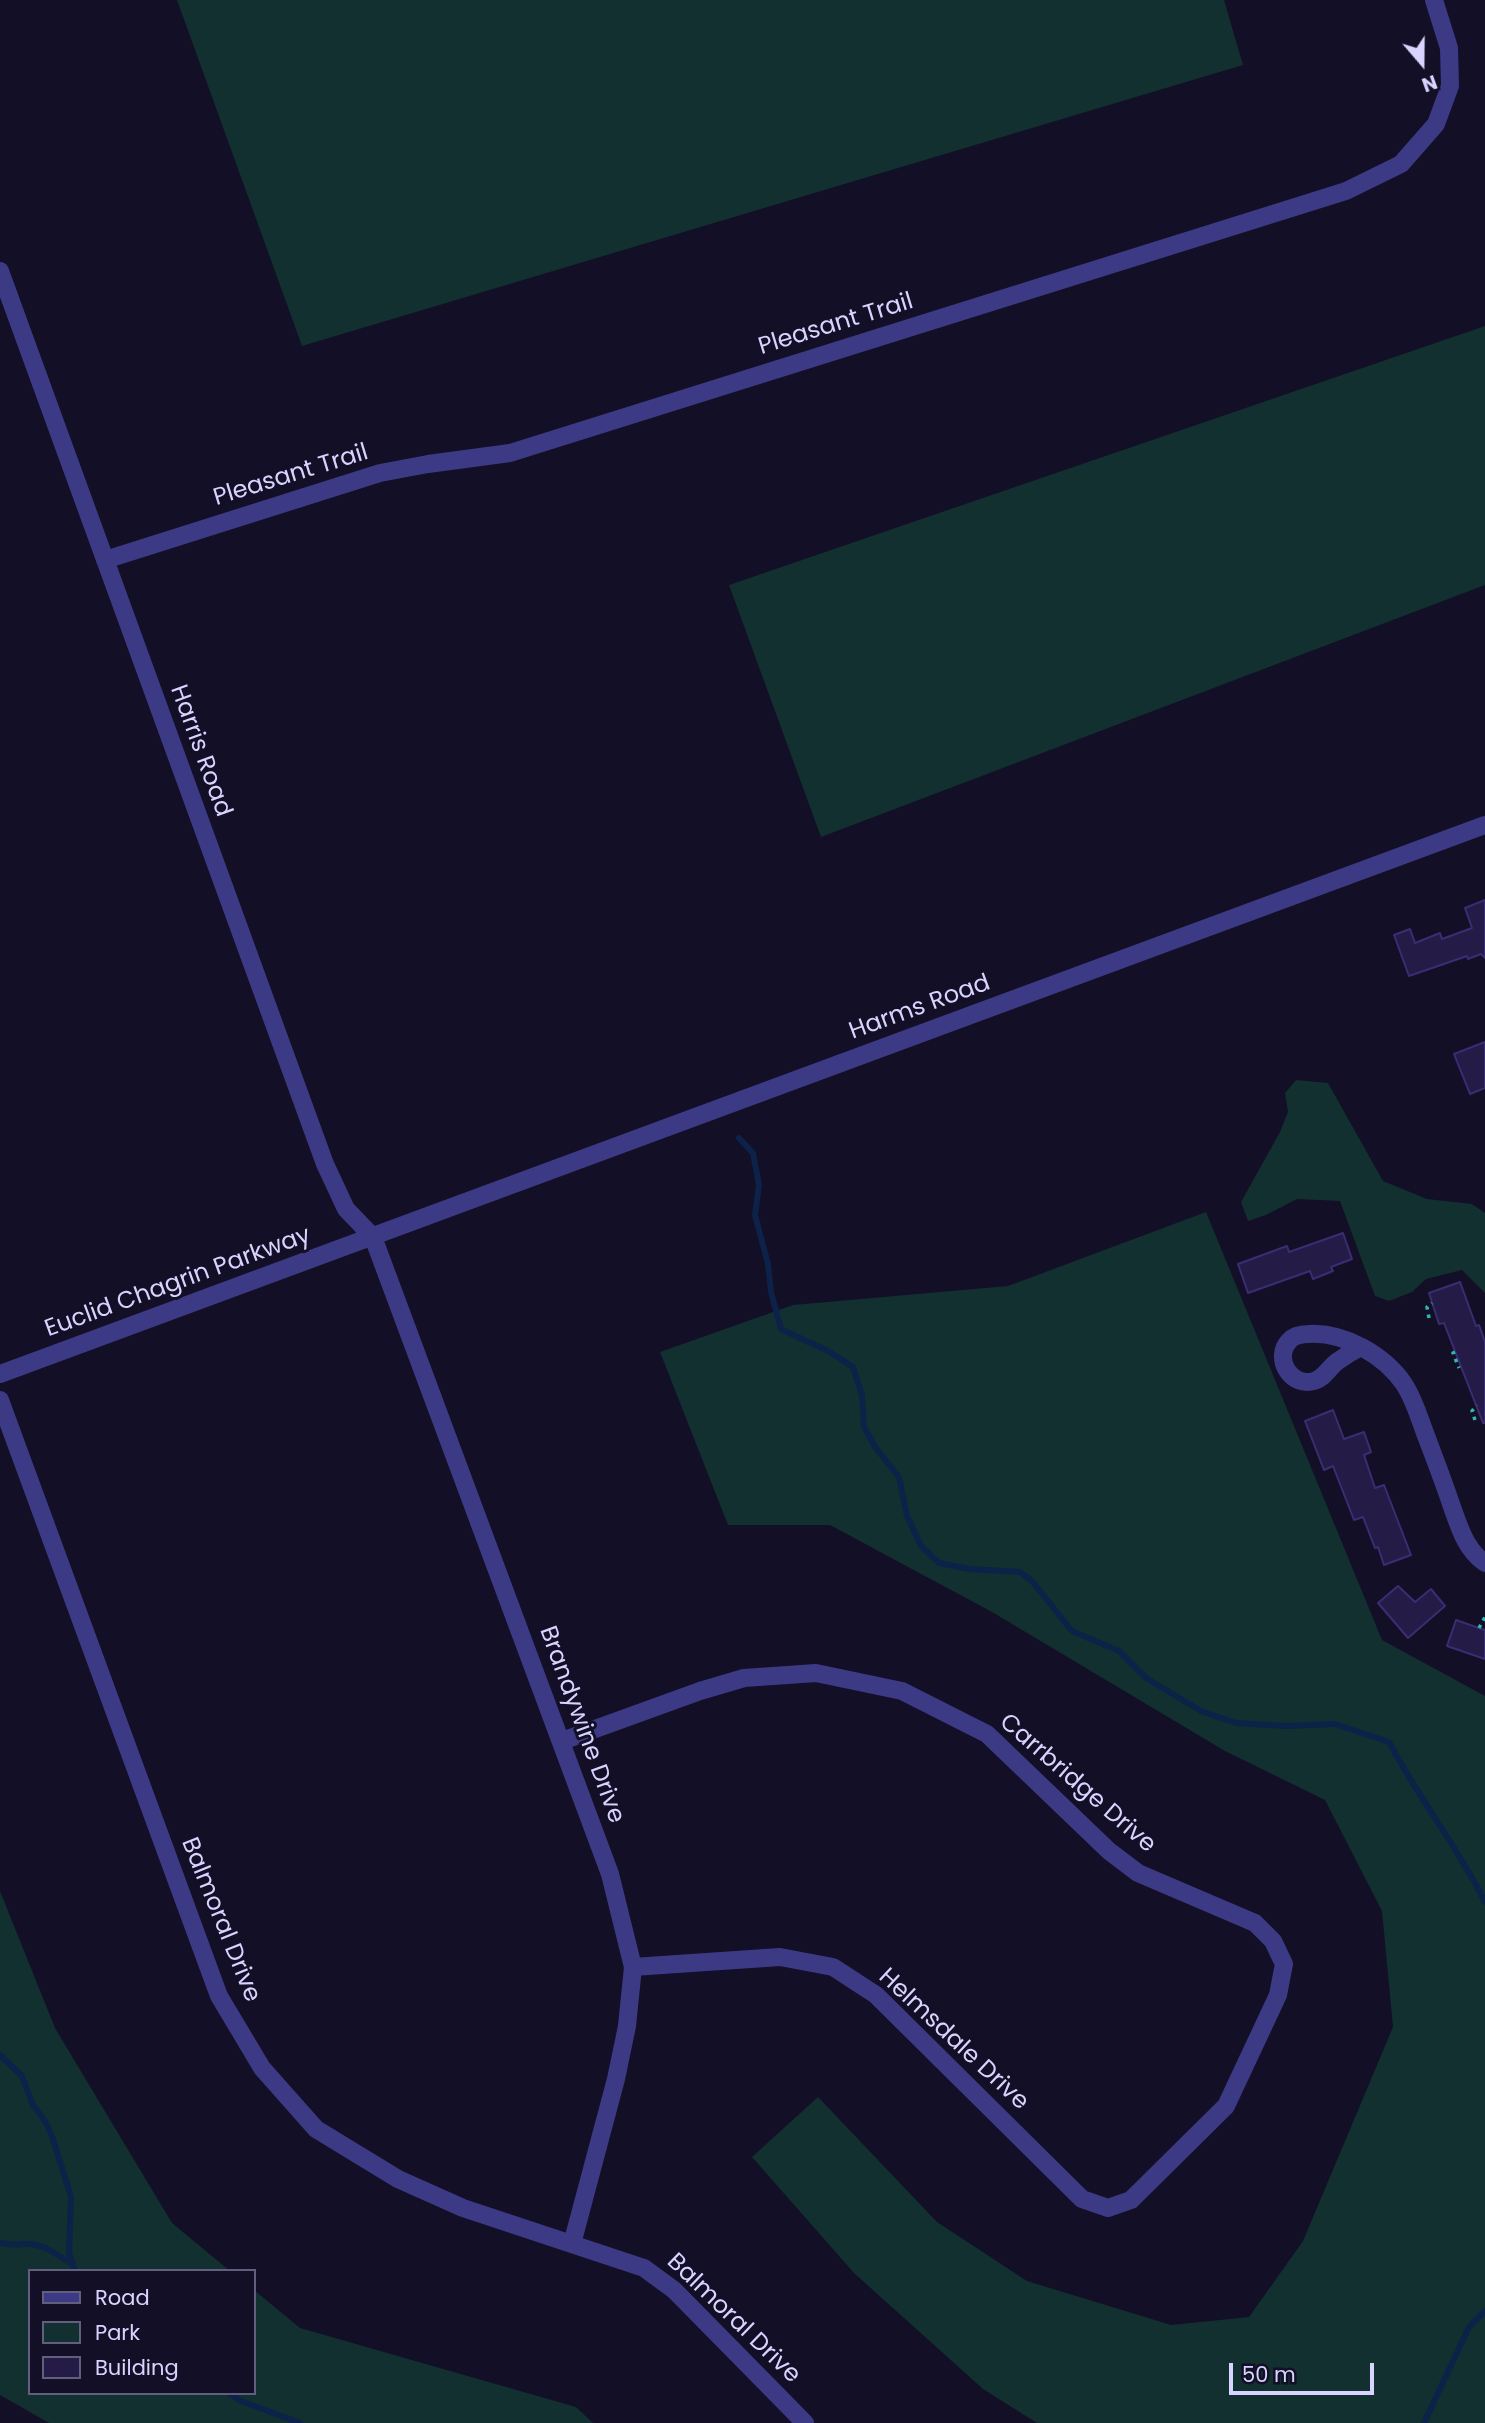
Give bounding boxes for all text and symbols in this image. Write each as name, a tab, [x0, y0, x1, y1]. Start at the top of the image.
north arrow	[1387, 28, 1457, 98]
text: N	[1418, 68, 1441, 98]
street label: Pleasant Trail	[755, 288, 917, 362]
street label: Pleasant Trail	[210, 439, 372, 513]
street label: Harris Road	[163, 681, 237, 821]
street label: Harms Road	[846, 969, 994, 1047]
street label: Euclid Chagrin Parkway	[41, 1222, 315, 1344]
street label: Brandywine Drive	[532, 1623, 630, 1827]
street label: Carrbridge Drive	[993, 1708, 1161, 1860]
street label: Balmoral Drive	[174, 1834, 266, 2006]
street label: Helmsdale Drive	[872, 1963, 1034, 2117]
street label: Balmoral Drive	[660, 2248, 806, 2390]
legend	[28, 2269, 256, 2395]
text: Road	[95, 2283, 150, 2312]
text: Park	[95, 2318, 140, 2347]
scale bar	[1233, 2350, 1378, 2394]
text: Building	[95, 2353, 179, 2382]
text: 50 m	[1242, 2360, 1296, 2389]

